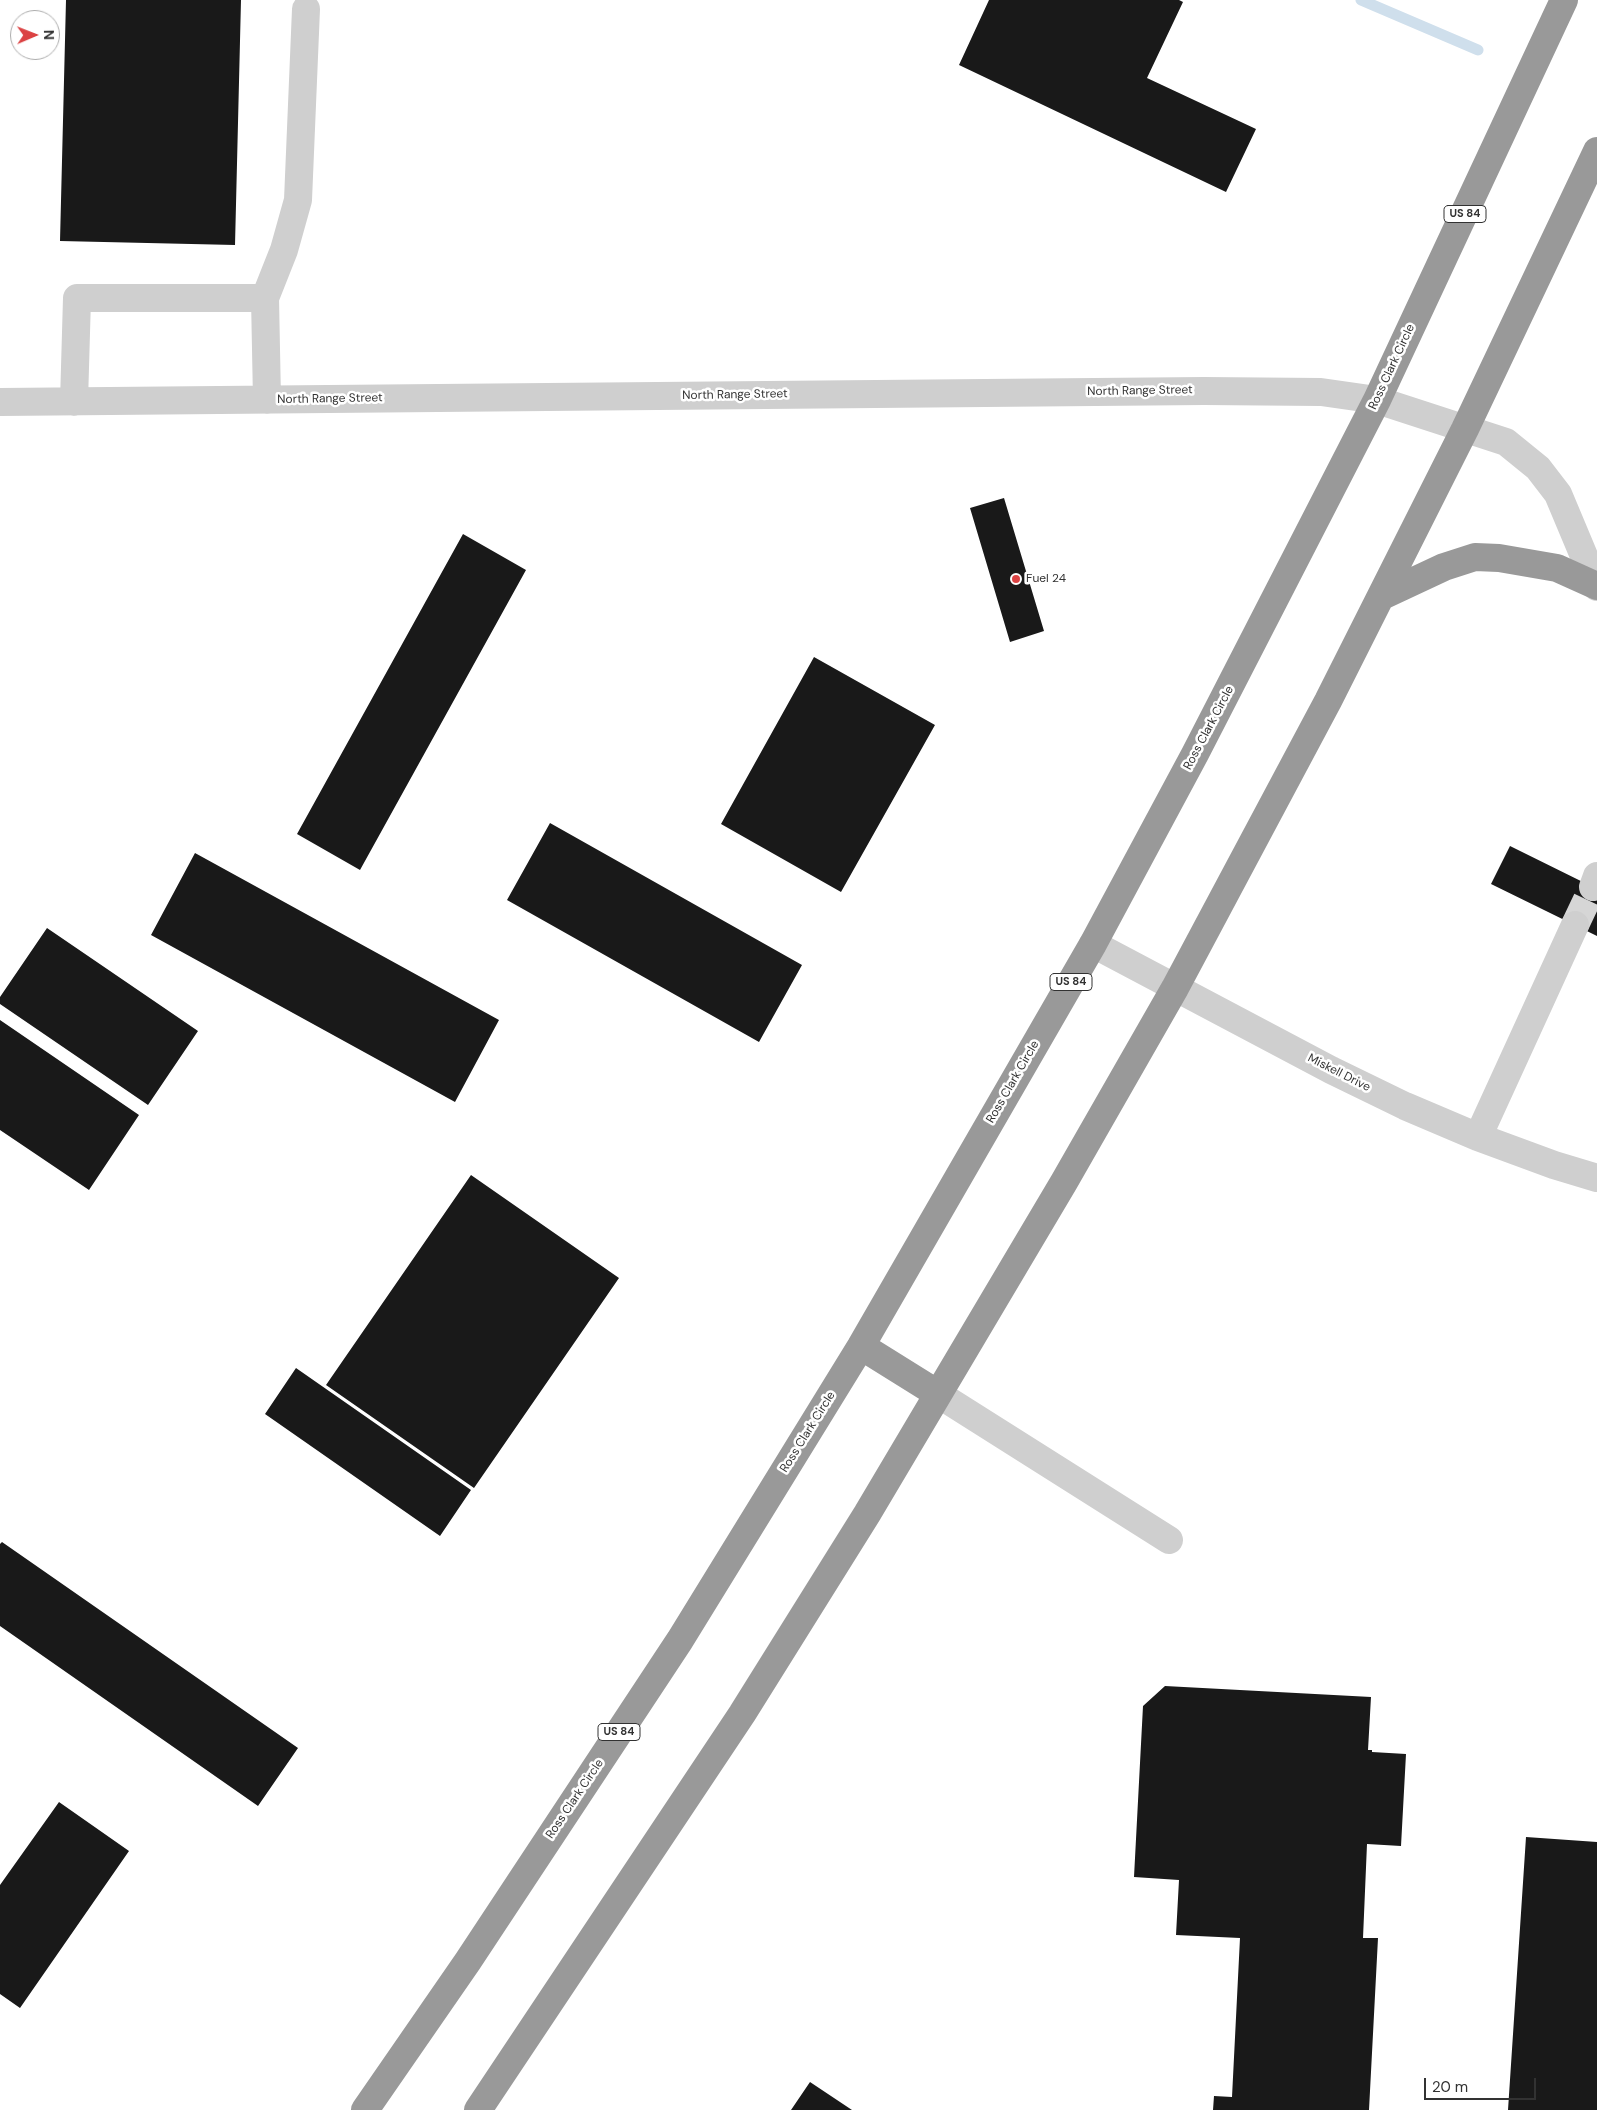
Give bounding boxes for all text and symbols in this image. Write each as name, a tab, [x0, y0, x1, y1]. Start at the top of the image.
north arrow	[10, 10, 60, 60]
text: N	[40, 29, 58, 40]
road number: US 84	[1444, 205, 1486, 222]
street label: Ross Clark Circle	[1366, 322, 1418, 412]
street label: North Range Street	[1087, 383, 1193, 399]
street label: North Range Street	[682, 387, 788, 403]
street label: North Range Street	[277, 391, 383, 407]
place label: Fuel 24	[1026, 572, 1066, 586]
marker: Fuel 24	[1010, 573, 1022, 585]
street label: Ross Clark Circle	[1181, 684, 1237, 772]
road number: US 84	[1050, 974, 1092, 990]
street label: Ross Clark Circle	[984, 1038, 1042, 1126]
street label: Miskell Drive	[1305, 1051, 1373, 1095]
street label: Ross Clark Circle	[777, 1389, 839, 1475]
road number: US 84	[598, 1724, 640, 1740]
street label: Ross Clark Circle	[543, 1757, 607, 1841]
scale bar	[1427, 2068, 1540, 2100]
text: 20 m	[1432, 2077, 1468, 2097]

